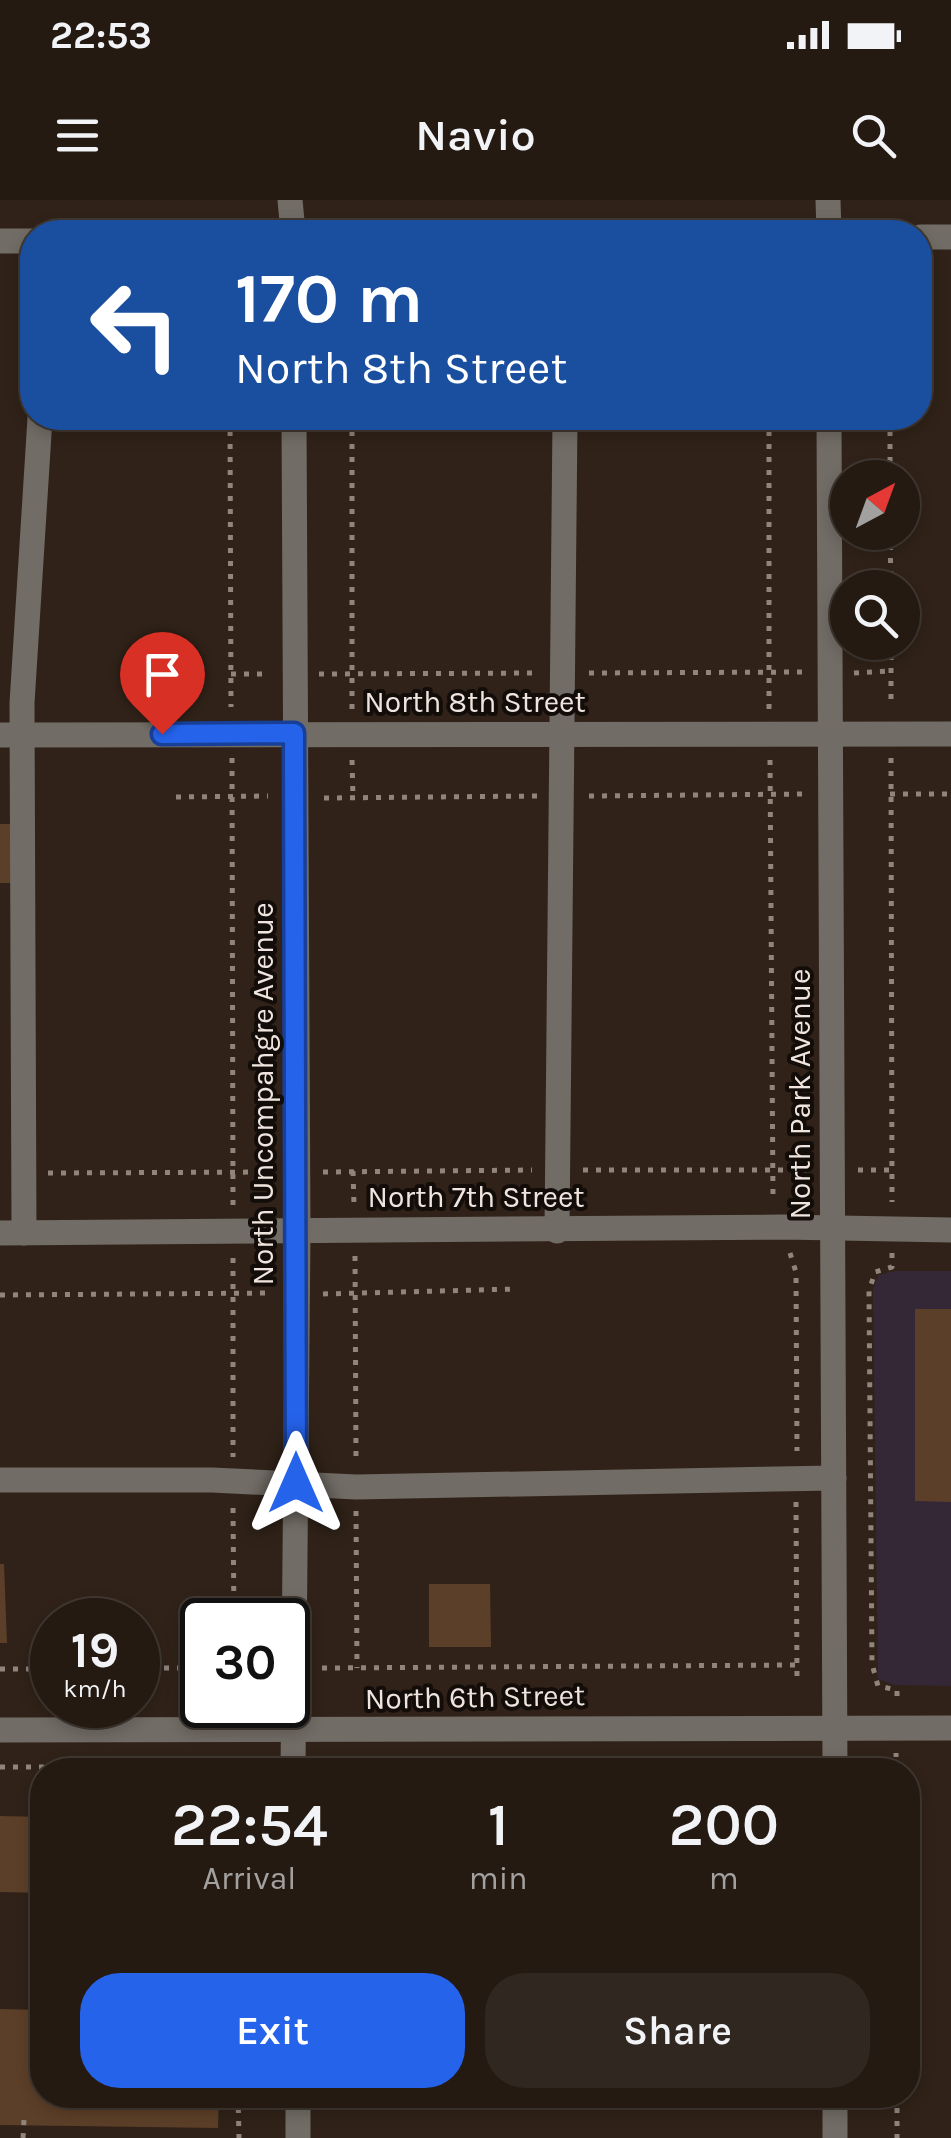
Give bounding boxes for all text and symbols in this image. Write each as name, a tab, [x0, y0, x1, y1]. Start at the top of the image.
text: 22:53	[50, 13, 152, 58]
icon: menu	[50, 108, 105, 163]
icon: search	[846, 108, 901, 163]
text: Navio	[415, 109, 536, 161]
text: 170 m	[235, 258, 423, 340]
icon: left	[70, 260, 200, 390]
text: North 8th Street	[235, 342, 567, 394]
north arrow	[830, 460, 920, 550]
map controls	[830, 460, 920, 660]
button: search	[830, 570, 920, 660]
pin	[120, 632, 205, 735]
icon: arrive	[135, 647, 190, 702]
street label: North 8th Street	[364, 684, 586, 720]
street label: North Uncompahgre Avenue	[245, 902, 281, 1286]
street label: North Park Avenue	[782, 969, 818, 1220]
street label: North 7th Street	[367, 1179, 585, 1215]
position arrow	[244, 1431, 348, 1535]
speed limit sign: 30	[180, 1598, 310, 1728]
text: 19	[71, 1621, 119, 1680]
text: km/h	[63, 1674, 127, 1703]
street label: North 6th Street	[365, 1677, 585, 1717]
text: 22:54	[171, 1790, 328, 1860]
text: 1	[488, 1790, 509, 1860]
text: 200	[669, 1790, 779, 1860]
text: Arrival	[203, 1860, 296, 1897]
text: min	[469, 1860, 528, 1897]
text: m	[709, 1860, 739, 1897]
button: Exit	[80, 1973, 465, 2088]
button: Share	[485, 1973, 870, 2088]

